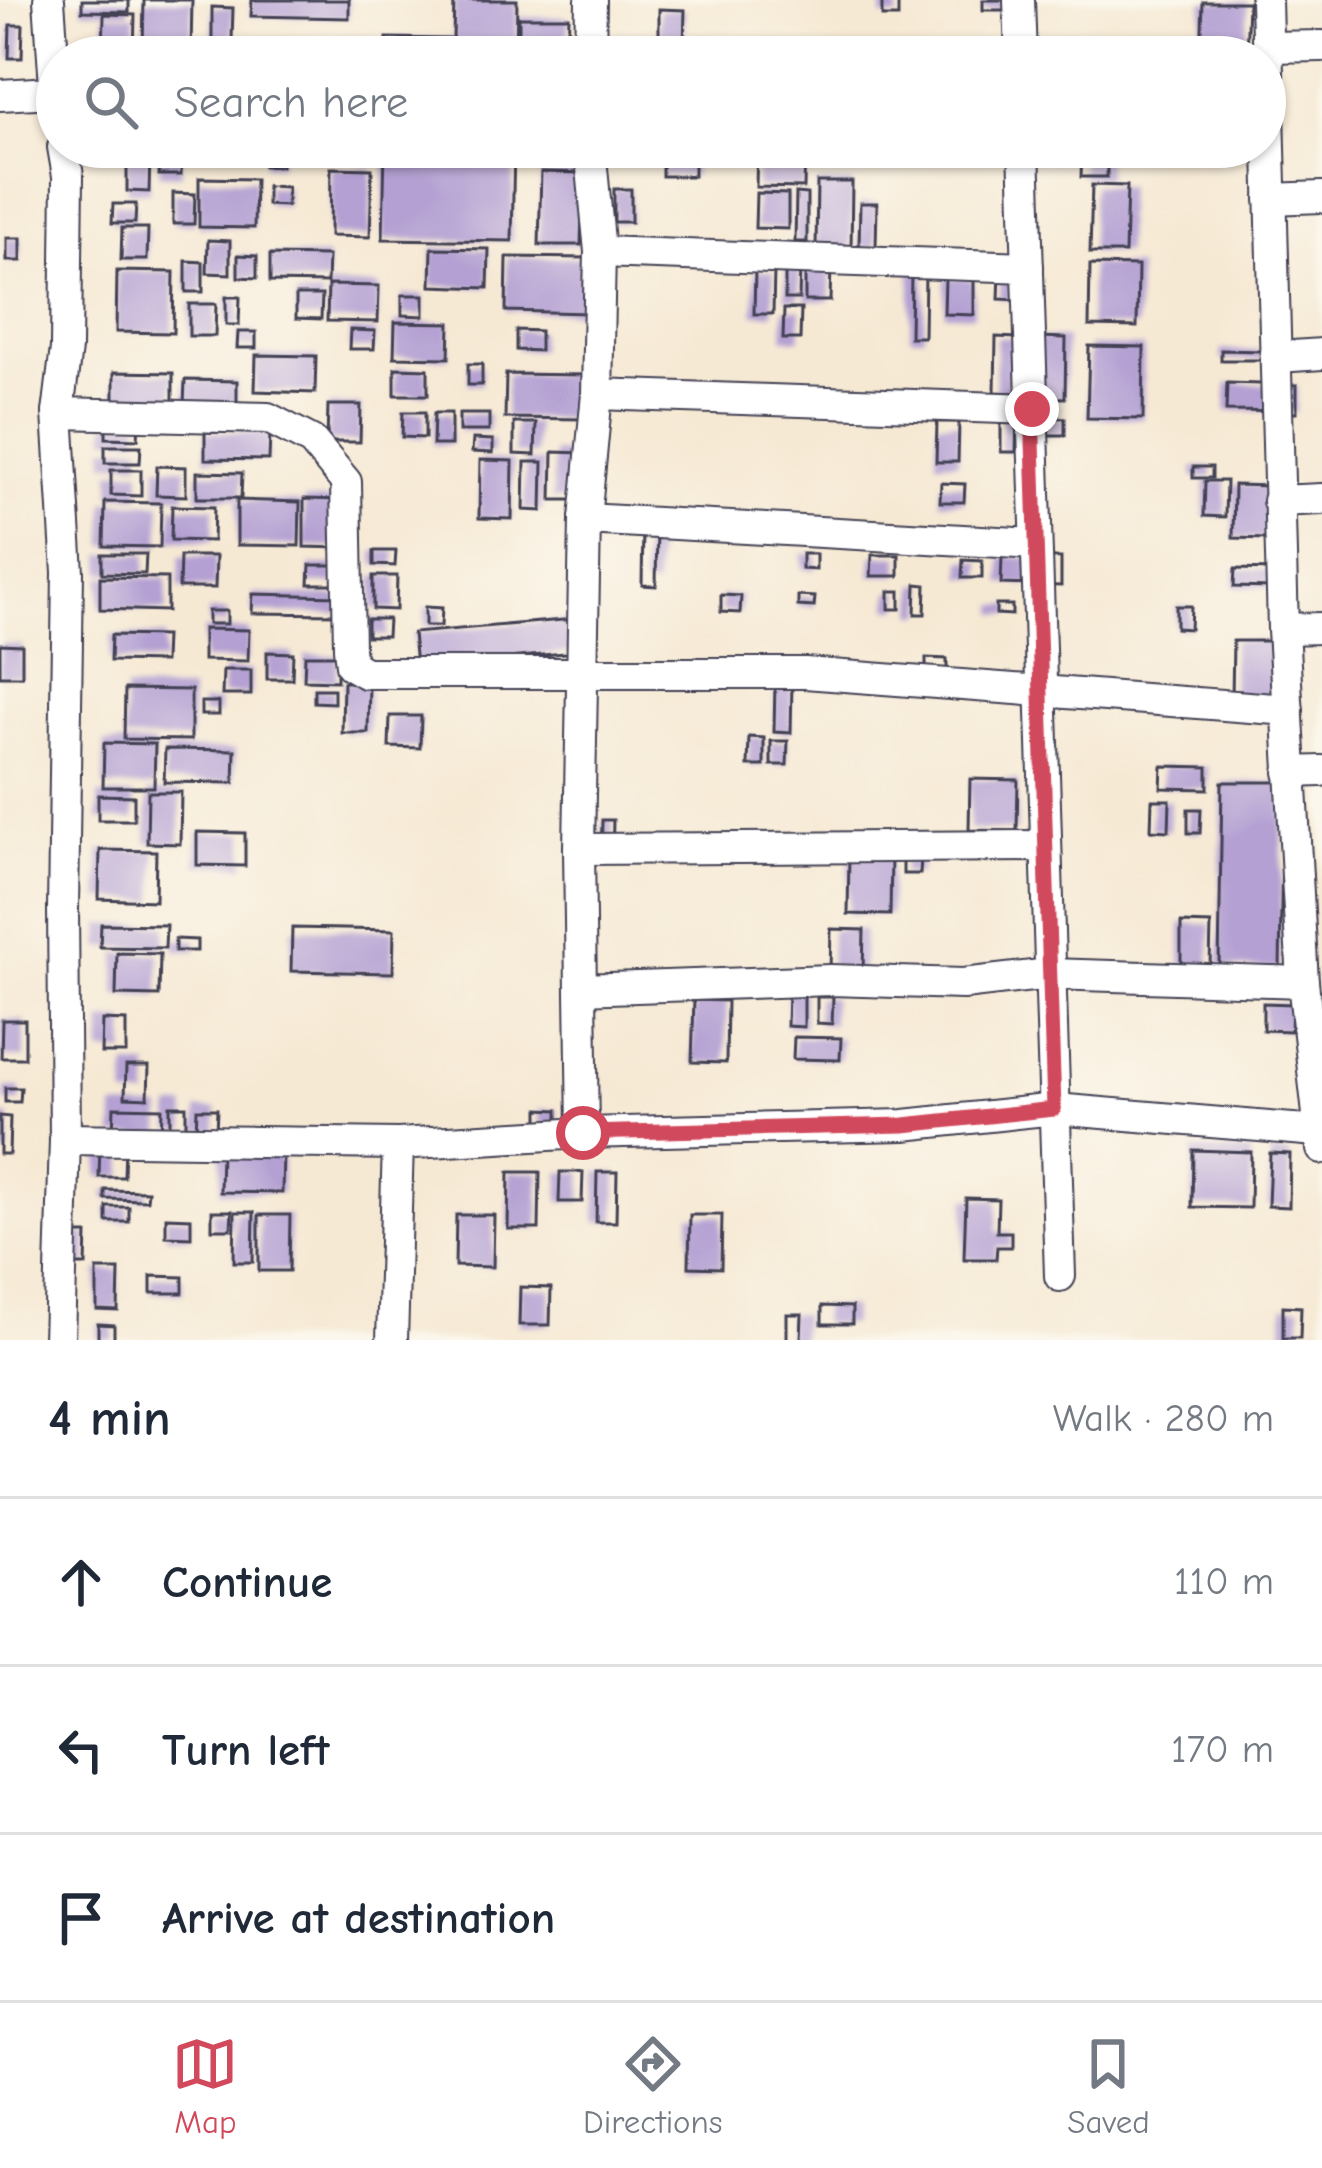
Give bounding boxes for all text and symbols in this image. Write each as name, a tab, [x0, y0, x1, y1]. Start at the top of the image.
search box	[36, 36, 1286, 168]
icon: search	[78, 69, 144, 135]
text: Search here	[174, 76, 408, 128]
route end	[1005, 382, 1059, 436]
route start	[556, 1106, 610, 1160]
text: 4 min	[48, 1389, 171, 1448]
text: Walk · 280 m	[1053, 1396, 1274, 1441]
icon: ahead	[48, 1549, 114, 1615]
text: Continue	[162, 1556, 332, 1608]
text: 110 m	[1174, 1559, 1274, 1604]
icon: left	[48, 1717, 114, 1783]
text: Turn left	[162, 1724, 329, 1776]
text: 170 m	[1171, 1727, 1274, 1772]
icon: arrive	[48, 1885, 114, 1951]
text: Arrive at destination	[162, 1892, 555, 1944]
tab: Map	[172, 2031, 238, 2141]
tab: Directions	[583, 2031, 723, 2141]
tab: Saved	[1067, 2031, 1150, 2141]

